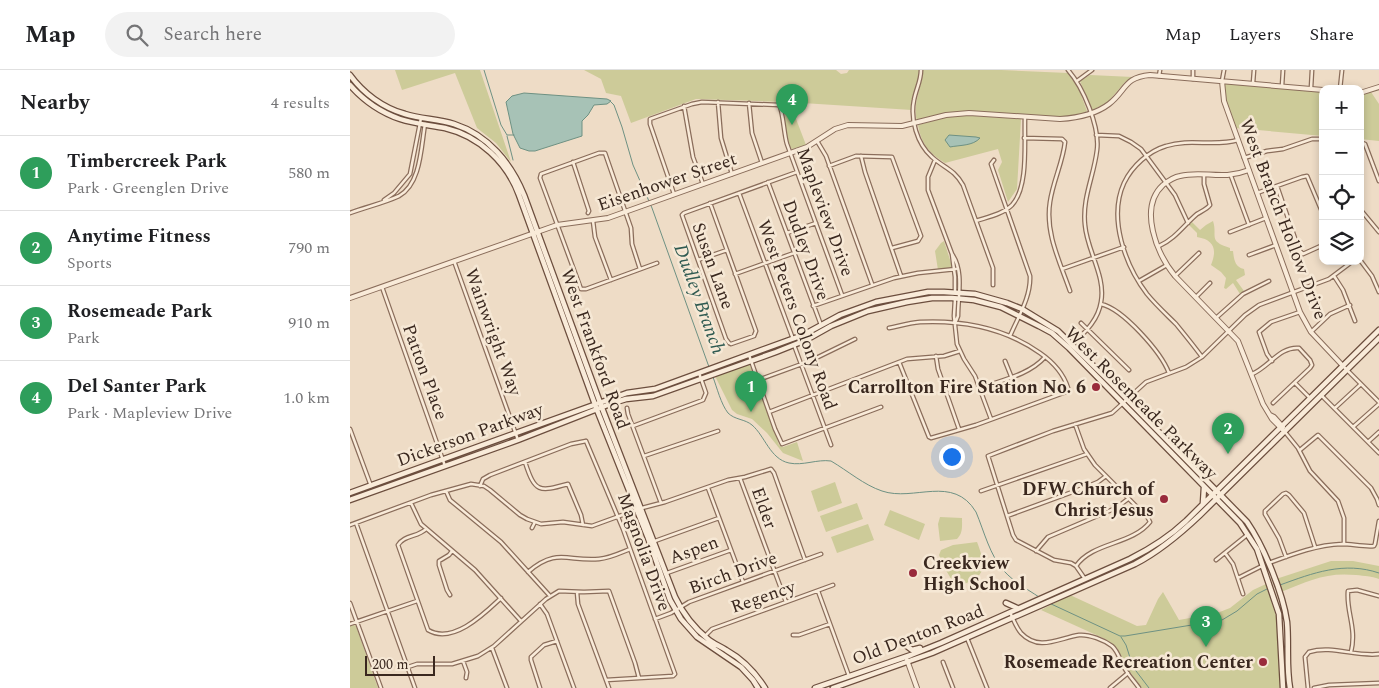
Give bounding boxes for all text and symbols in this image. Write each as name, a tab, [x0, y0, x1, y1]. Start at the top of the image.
search box	[105, 12, 455, 57]
text: Map	[25, 17, 75, 53]
text: Search here	[163, 20, 262, 49]
icon: search	[123, 21, 151, 49]
text: Map	[1165, 21, 1201, 48]
text: Layers	[1229, 21, 1281, 48]
text: Share	[1309, 21, 1354, 48]
pin: 4	[776, 84, 808, 125]
map controls	[1319, 85, 1364, 265]
button: +	[1319, 85, 1364, 130]
text: Nearby	[20, 87, 90, 119]
text: 4 results	[271, 91, 330, 115]
street label: West Branch Hollow Drive	[1232, 115, 1334, 323]
button: −	[1319, 130, 1364, 175]
street label: Mapleview Drive	[789, 144, 861, 280]
street label: Eisenhower Street	[594, 146, 740, 218]
text: Timbercreek Park	[67, 147, 227, 176]
text: 1	[32, 161, 40, 185]
text: 580 m	[288, 161, 330, 185]
button: locate	[1319, 175, 1364, 220]
text: Park · Greenglen Drive	[67, 176, 229, 200]
street label: Dudley Drive	[775, 196, 837, 304]
street label: West Peters Colony Road	[750, 216, 844, 414]
street label: Susan Lane	[685, 219, 741, 313]
button: layers	[1319, 220, 1364, 265]
text: Anytime Fitness	[67, 222, 211, 251]
text: 2	[32, 236, 40, 260]
text: 790 m	[288, 236, 330, 260]
water label: Dudley Branch	[666, 240, 732, 358]
text: Sports	[67, 251, 112, 275]
street label: Wainwright Way	[457, 264, 529, 401]
street label: West Frankford Road	[553, 265, 637, 433]
text: Rosemeade Park	[67, 297, 212, 326]
text: 3	[32, 311, 40, 335]
text: 910 m	[288, 311, 330, 335]
street label: Patton Place	[395, 320, 455, 424]
street label: West Rosemeade Parkway	[1058, 320, 1225, 487]
text: Park	[67, 326, 100, 350]
pin: 1	[735, 371, 767, 412]
text: Del Santer Park	[67, 372, 207, 401]
place label: Carrollton Fire Station No. 6	[848, 374, 1086, 401]
marker: Carrollton Fire Station No. 6	[1090, 381, 1102, 393]
text: 4	[32, 386, 40, 410]
text: 1.0 km	[283, 386, 330, 410]
street label: Dickerson Parkway	[393, 395, 548, 474]
text: Park · Mapleview Drive	[67, 401, 232, 425]
pin: 2	[1212, 413, 1244, 454]
your location	[939, 444, 965, 470]
place label: DFW Church of Christ Jesus	[1022, 476, 1155, 524]
street label: Elder	[744, 483, 784, 533]
street label: Magnolia Drive	[610, 489, 678, 615]
marker: DFW Church of Christ Jesus	[1158, 493, 1170, 505]
street label: Aspen	[666, 529, 722, 571]
street label: Birch Drive	[685, 545, 781, 601]
place label: Creekview High School	[923, 550, 1025, 598]
marker: Creekview High School	[907, 567, 919, 579]
street label: Regency	[727, 573, 800, 621]
street label: Old Denton Road	[848, 597, 988, 673]
pin: 3	[1190, 606, 1222, 647]
place label: Rosemeade Recreation Center	[1004, 649, 1253, 676]
scale bar	[365, 653, 435, 676]
text: 200 m	[372, 654, 409, 675]
marker: Rosemeade Recreation Center	[1257, 656, 1269, 668]

